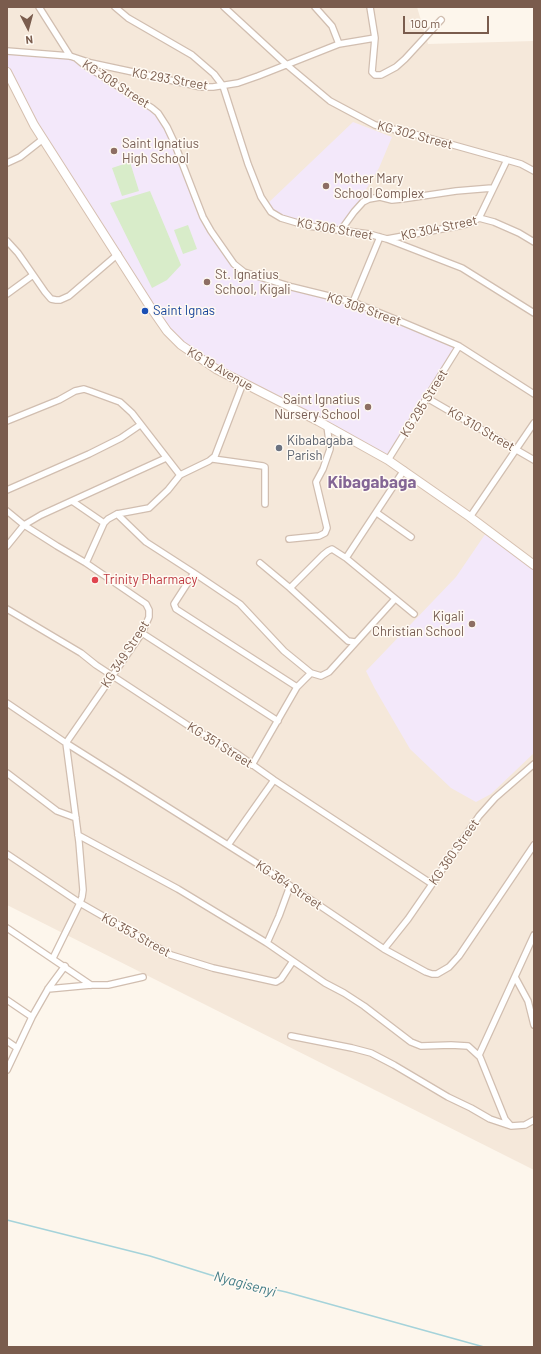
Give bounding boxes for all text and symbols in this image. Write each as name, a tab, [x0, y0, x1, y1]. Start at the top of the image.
north arrow	[8, 8, 48, 48]
scale bar	[405, 8, 491, 34]
text: 100 m	[410, 16, 440, 30]
text: N	[25, 34, 34, 47]
street label: KG 308 Street	[79, 56, 153, 112]
street label: KG 293 Street	[131, 65, 209, 93]
street label: KG 302 Street	[376, 117, 454, 153]
place label: Saint Ignatius High School	[122, 136, 199, 167]
marker: Saint Ignatius High School	[109, 146, 119, 156]
place label: Mother Mary School Complex	[334, 171, 424, 202]
marker: Mother Mary School Complex	[321, 181, 331, 191]
street label: KG 304 Street	[399, 212, 479, 244]
street label: KG 306 Street	[296, 215, 374, 243]
place label: St. Ignatius School, Kigali	[215, 267, 291, 298]
marker: St. Ignatius School, Kigali	[202, 277, 212, 287]
street label: KG 308 Street	[325, 289, 403, 329]
place label: Saint Ignas	[153, 303, 215, 319]
marker: Saint Ignas	[140, 306, 150, 316]
street label: KG 19 Avenue	[184, 344, 256, 394]
street label: KG 295 Street	[397, 366, 451, 440]
place label: Saint Ignatius Nursery School	[274, 392, 360, 423]
marker: Saint Ignatius Nursery School	[363, 402, 373, 412]
street label: KG 310 Street	[445, 404, 517, 454]
place label: Kibabagaba Parish	[287, 433, 353, 464]
marker: Kibabagaba Parish	[274, 443, 284, 453]
district label: Kibagabaga	[327, 472, 417, 492]
place label: Trinity Pharmacy	[103, 572, 198, 588]
marker: Trinity Pharmacy	[90, 575, 100, 585]
place label: Kigali Christian School	[372, 609, 464, 640]
street label: KG 349 Street	[97, 617, 153, 691]
marker: Kigali Christian School	[467, 619, 477, 629]
street label: KG 351 Street	[184, 719, 256, 771]
street label: KG 360 Street	[425, 816, 483, 888]
street label: KG 364 Street	[253, 857, 325, 913]
street label: KG 353 Street	[99, 910, 173, 960]
water label: Nyagisenyi	[212, 1268, 278, 1300]

